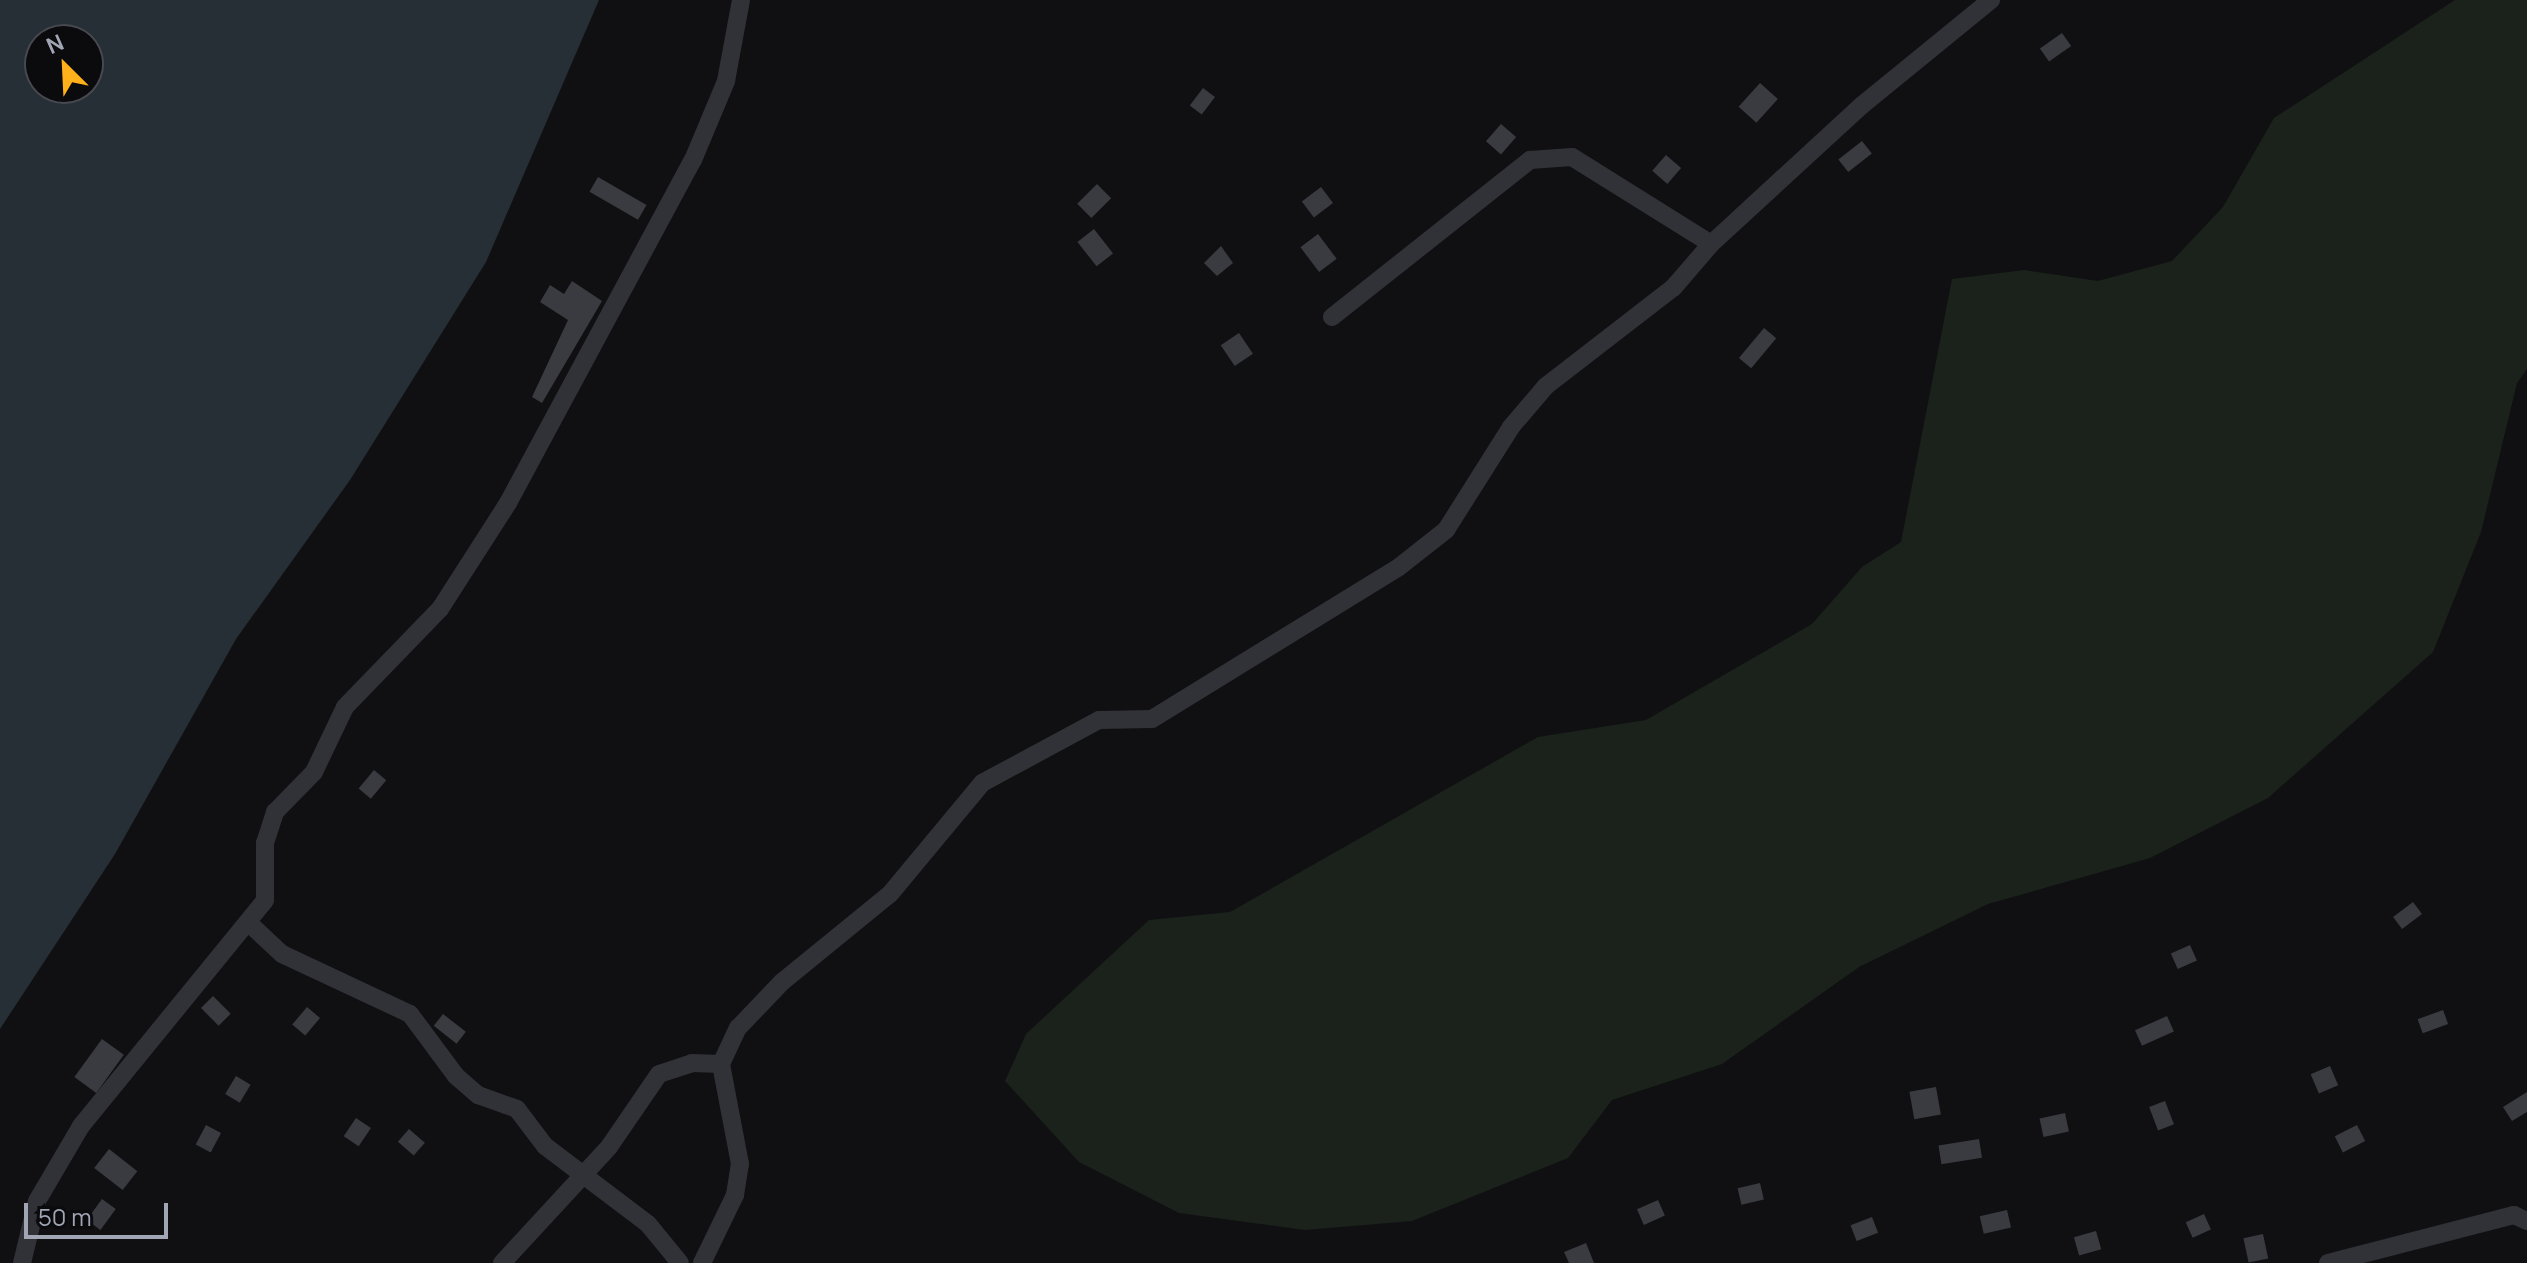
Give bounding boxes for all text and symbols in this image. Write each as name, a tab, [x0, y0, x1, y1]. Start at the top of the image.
north arrow	[24, 24, 104, 104]
text: N	[42, 27, 68, 61]
scale bar	[28, 1187, 172, 1237]
text: 50 m	[38, 1200, 92, 1233]

